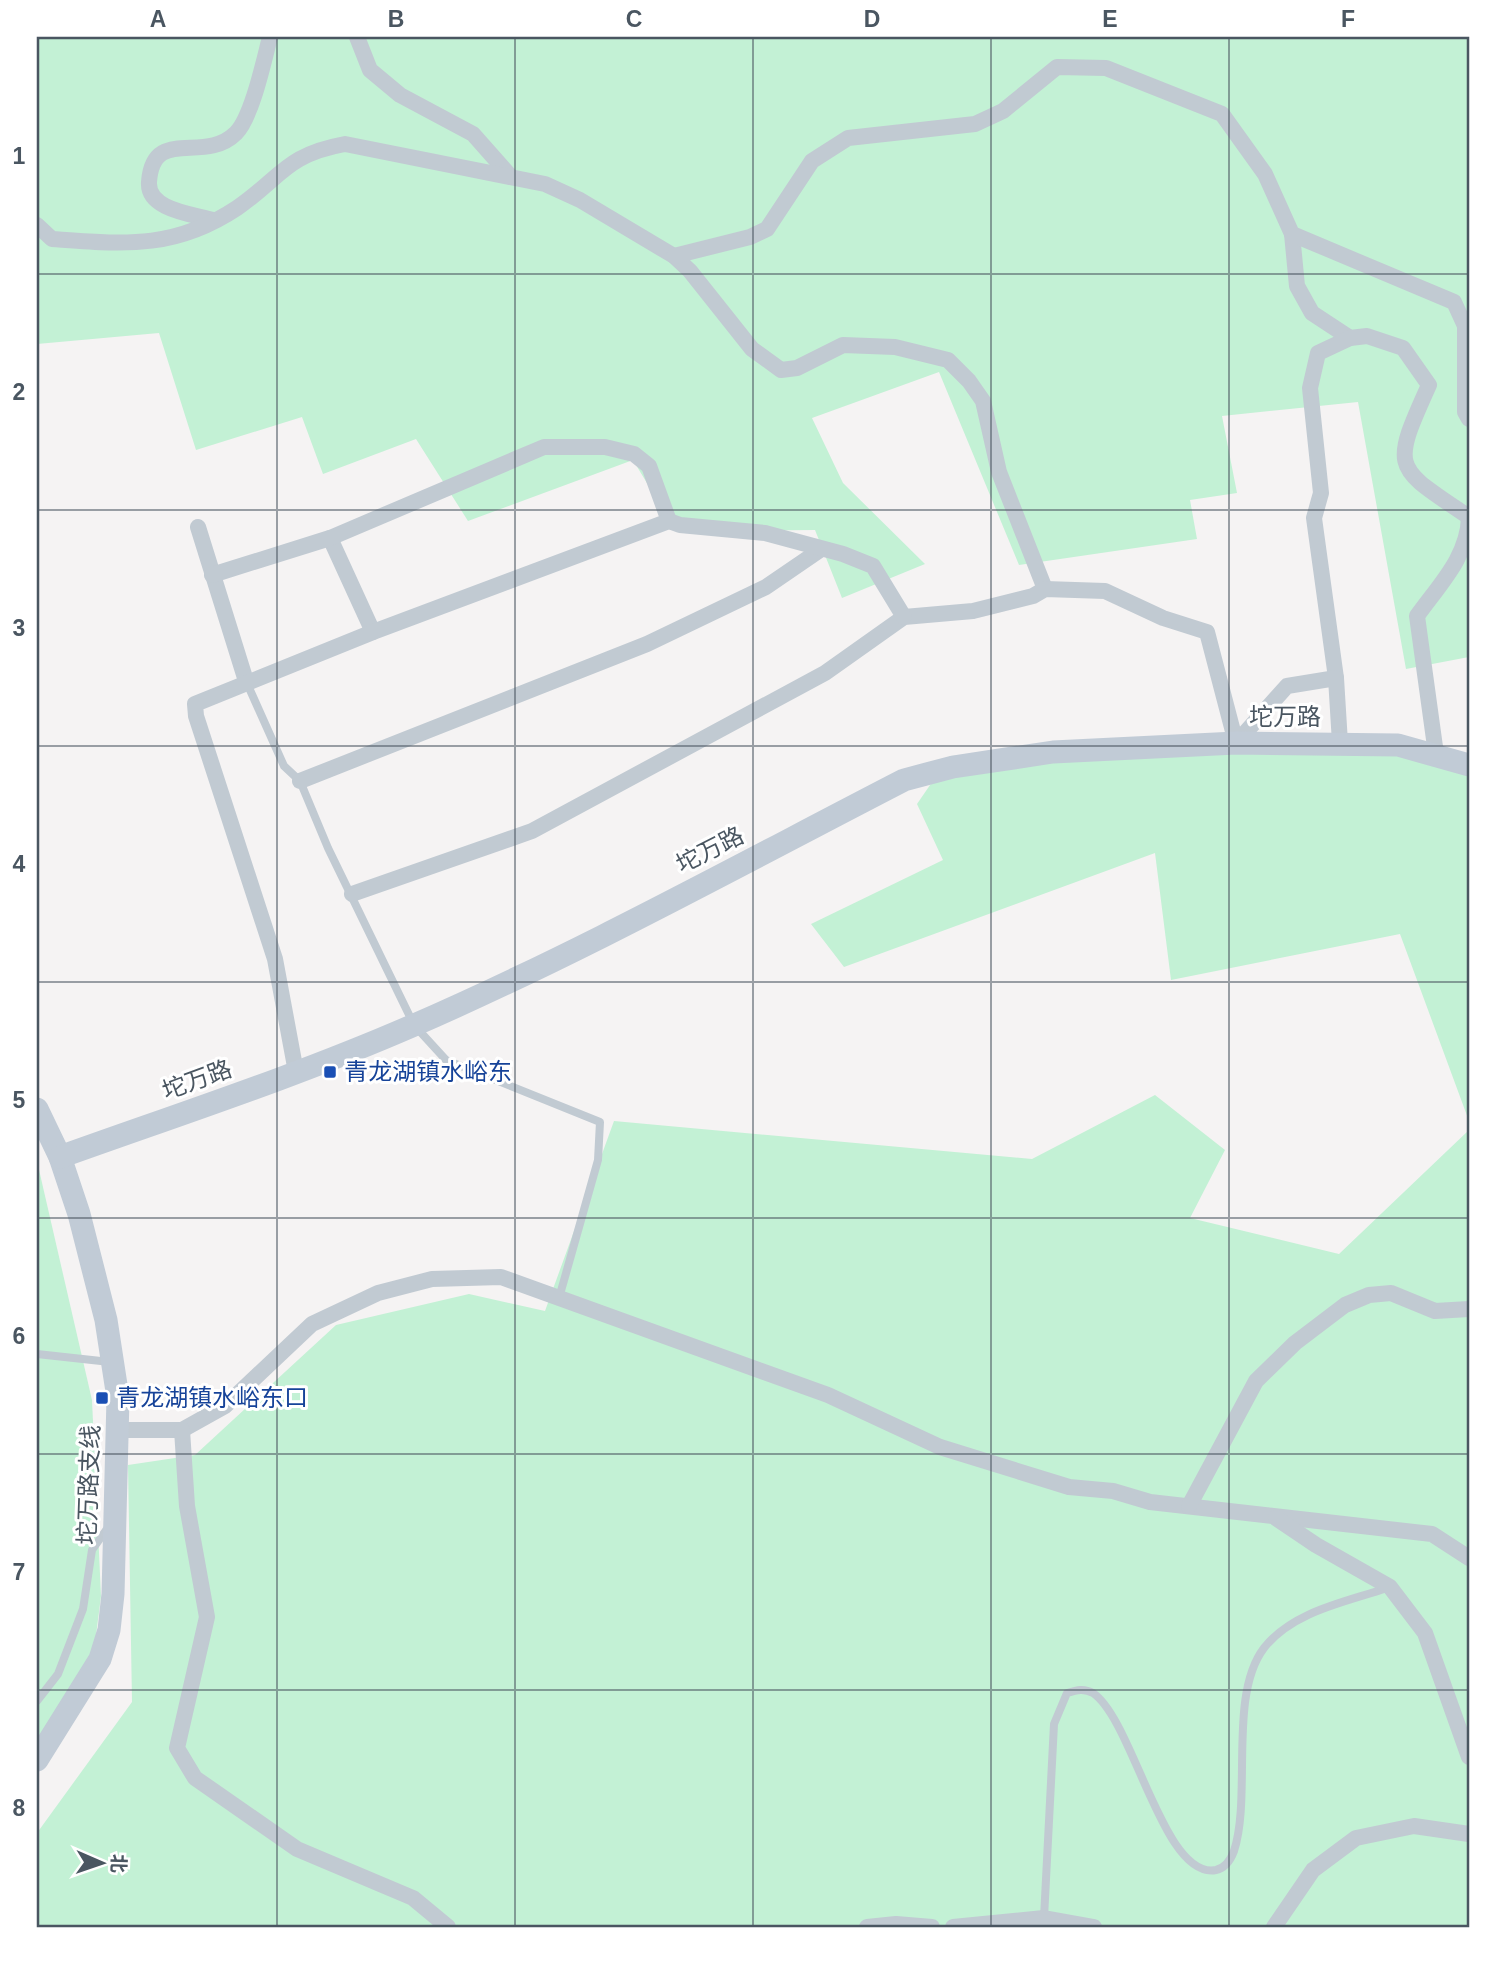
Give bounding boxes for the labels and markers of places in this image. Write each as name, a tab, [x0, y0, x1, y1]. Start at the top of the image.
place label: 青龙湖镇水峪东	[344, 1058, 512, 1085]
marker: 青龙湖镇水峪东	[322, 1064, 338, 1080]
place label: 青龙湖镇水峪东口	[116, 1384, 308, 1411]
marker: 青龙湖镇水峪东口	[94, 1390, 110, 1406]

